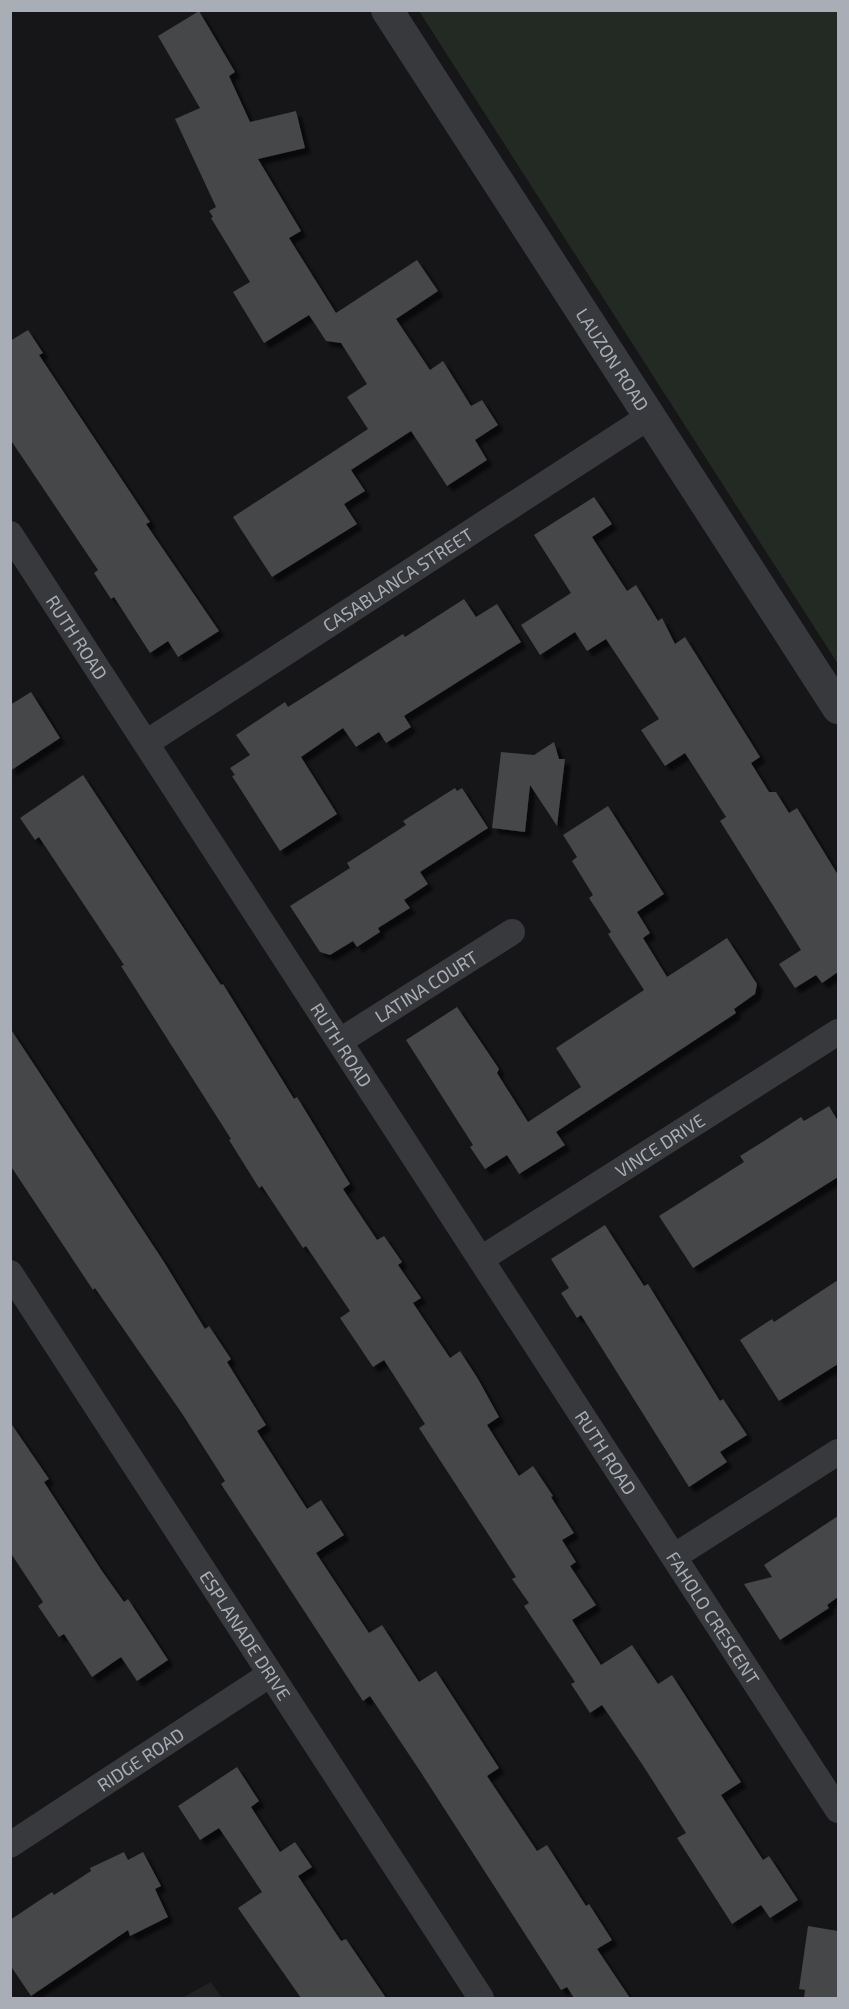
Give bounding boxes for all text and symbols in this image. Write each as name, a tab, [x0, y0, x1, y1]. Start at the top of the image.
street label: LAUZON ROAD	[572, 304, 654, 415]
street label: CASABLANCA STREET	[318, 523, 477, 636]
street label: RUTH ROAD	[42, 591, 112, 683]
street label: LATINA COURT	[371, 945, 482, 1027]
street label: RUTH ROAD	[306, 999, 377, 1091]
street label: VINCE DRIVE	[611, 1109, 709, 1182]
street label: RUTH ROAD	[571, 1406, 641, 1499]
street label: FAHOLO CRESCENT	[662, 1547, 765, 1689]
street label: ESPLANADE DRIVE	[195, 1566, 295, 1704]
street label: RIDGE ROAD	[93, 1723, 188, 1796]

